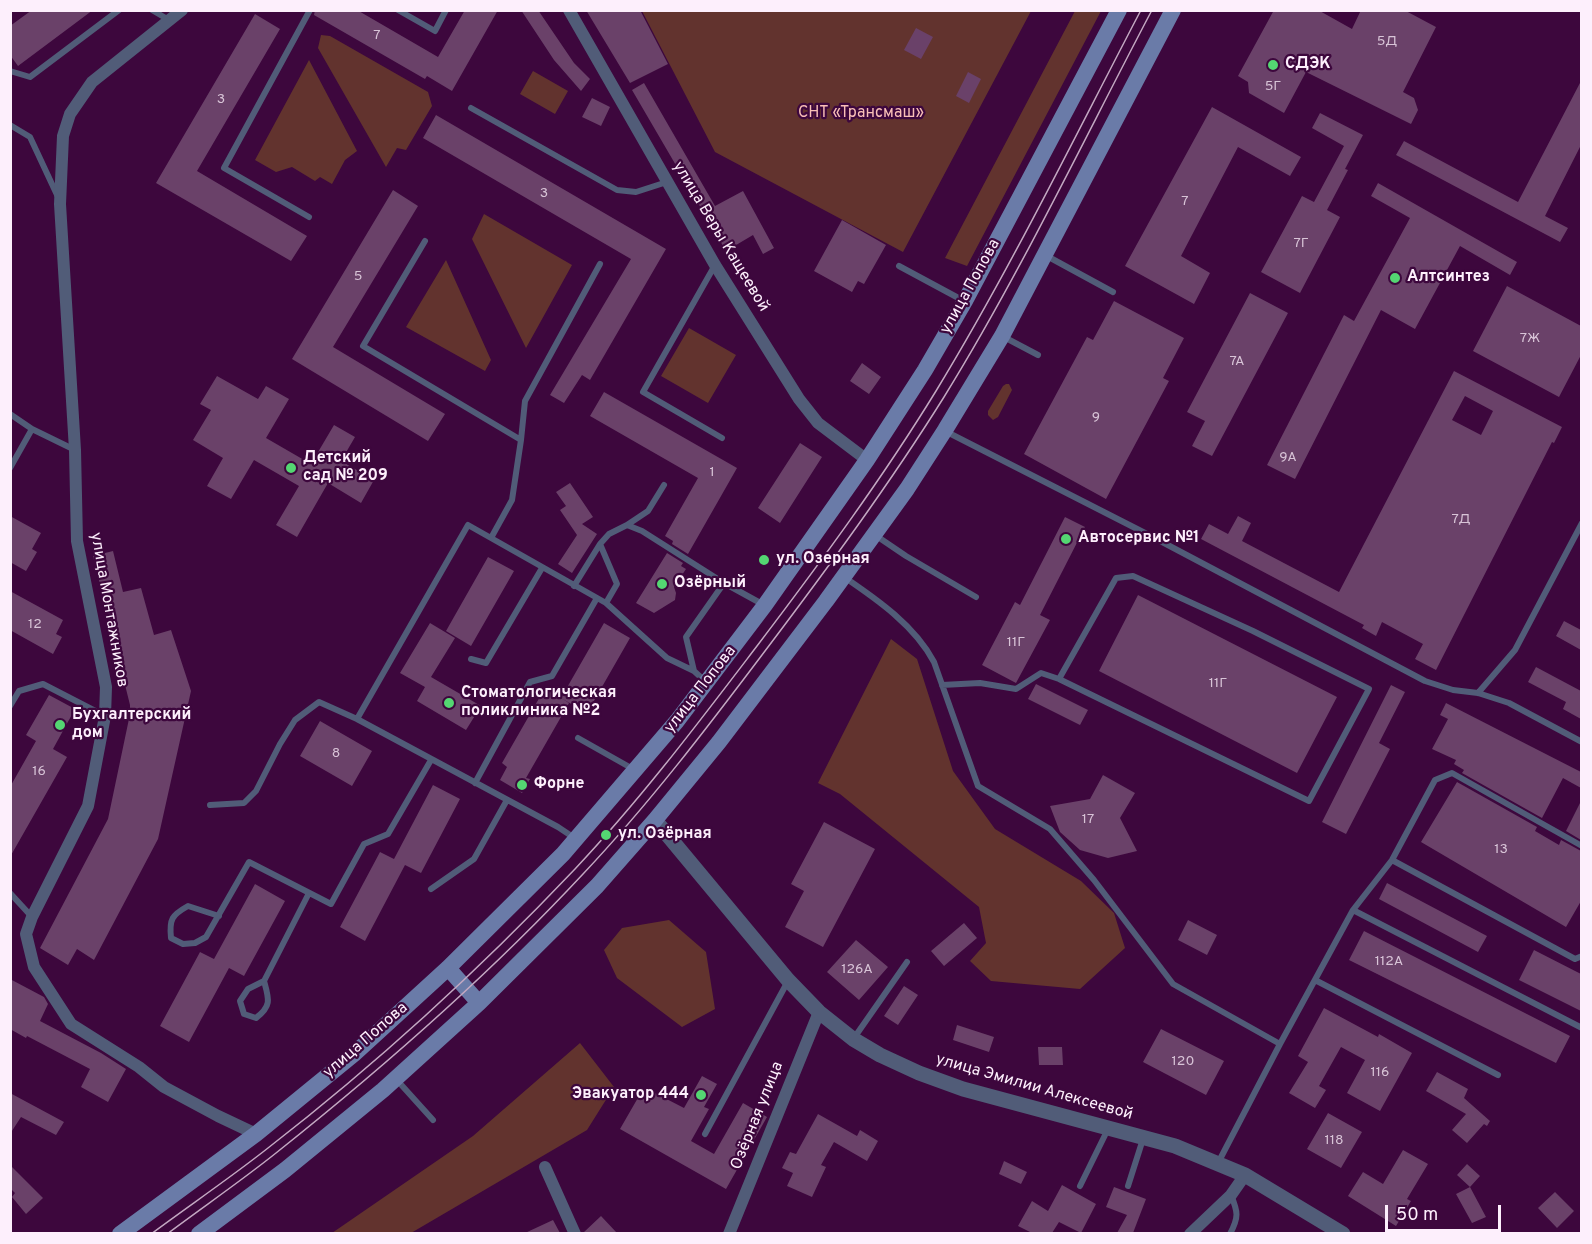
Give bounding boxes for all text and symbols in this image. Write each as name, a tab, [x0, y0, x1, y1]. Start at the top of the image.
house number: 7	[373, 28, 381, 44]
house number: 5Д	[1377, 34, 1397, 50]
place label: СДЭК	[1285, 55, 1331, 75]
marker: СДЭК	[1266, 58, 1280, 72]
house number: 5Г	[1265, 79, 1281, 95]
house number: 3	[217, 92, 225, 108]
park label: СНТ «Трансмаш»	[798, 104, 924, 124]
street label: улица Веры Кащеевой	[667, 158, 773, 316]
house number: 3	[540, 186, 548, 202]
house number: 7	[1181, 194, 1189, 210]
street label: улица Попова	[937, 236, 1005, 338]
house number: 7Г	[1293, 236, 1309, 252]
place label: Алтсинтез	[1407, 268, 1490, 288]
house number: 5	[354, 269, 362, 285]
marker: Алтсинтез	[1388, 271, 1402, 285]
house number: 7Ж	[1520, 331, 1540, 347]
house number: 7А	[1229, 354, 1245, 370]
house number: 9	[1092, 410, 1100, 426]
place label: Детский сад № 209	[303, 449, 388, 487]
house number: 9А	[1279, 450, 1297, 466]
marker: Детский сад № 209	[284, 461, 298, 475]
house number: 1	[709, 465, 715, 481]
house number: 7Д	[1452, 512, 1470, 528]
place label: Автосервис №1	[1078, 529, 1199, 549]
street label: улица Монтажников	[85, 531, 131, 689]
marker: Автосервис №1	[1059, 532, 1073, 546]
place label: ул. Озерная	[776, 550, 870, 570]
marker: ул. Озерная	[757, 553, 771, 567]
place label: Озёрный	[674, 574, 746, 594]
marker: Озёрный	[655, 577, 669, 591]
house number: 12	[28, 617, 42, 633]
house number: 11Г	[1007, 635, 1025, 651]
street label: улица Попова	[661, 642, 741, 738]
house number: 11Г	[1209, 676, 1227, 692]
place label: Стоматологическая поликлиника №2	[461, 684, 616, 722]
marker: Стоматологическая поликлиника №2	[442, 696, 456, 710]
place label: Бухгалтерский дом	[72, 706, 191, 744]
marker: Бухгалтерский дом	[53, 718, 67, 732]
house number: 8	[332, 746, 340, 762]
house number: 16	[32, 764, 46, 780]
place label: Форне	[534, 775, 584, 795]
marker: Форне	[515, 778, 529, 792]
house number: 17	[1082, 812, 1094, 828]
place label: ул. Озёрная	[618, 825, 712, 845]
marker: ул. Озёрная	[599, 828, 613, 842]
house number: 13	[1494, 842, 1508, 858]
house number: 112А	[1375, 954, 1403, 970]
house number: 126А	[841, 962, 873, 978]
street label: улица Попова	[320, 999, 412, 1083]
street label: улица Эмилии Алексеевой	[933, 1051, 1135, 1125]
house number: 120	[1172, 1054, 1194, 1070]
street label: Озёрная улица	[728, 1059, 788, 1173]
house number: 116	[1371, 1065, 1389, 1081]
place label: Эвакуатор 444	[572, 1085, 689, 1105]
marker: Эвакуатор 444	[694, 1088, 708, 1102]
house number: 118	[1325, 1133, 1343, 1149]
scale bar	[1388, 1193, 1504, 1231]
text: 50 m	[1396, 1204, 1438, 1227]

